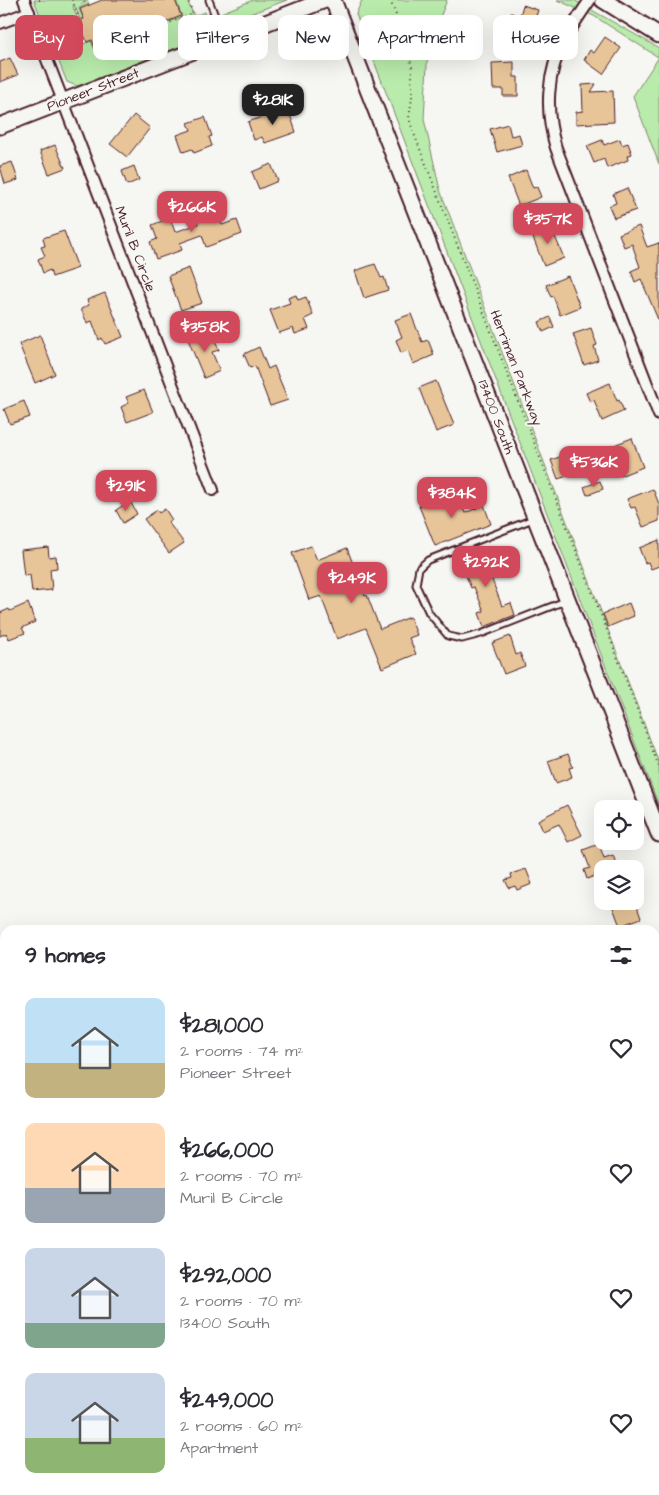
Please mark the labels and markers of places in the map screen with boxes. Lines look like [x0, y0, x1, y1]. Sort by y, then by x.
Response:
pin: $281K [238, 84, 308, 126]
pin: $266K [157, 190, 227, 233]
pin: $357K [513, 202, 583, 245]
pin: $358K [170, 310, 240, 353]
pin: $536K [559, 446, 629, 488]
pin: $291K [91, 470, 161, 512]
pin: $384K [417, 476, 487, 519]
pin: $292K [451, 546, 521, 588]
pin: $249K [317, 562, 387, 604]

